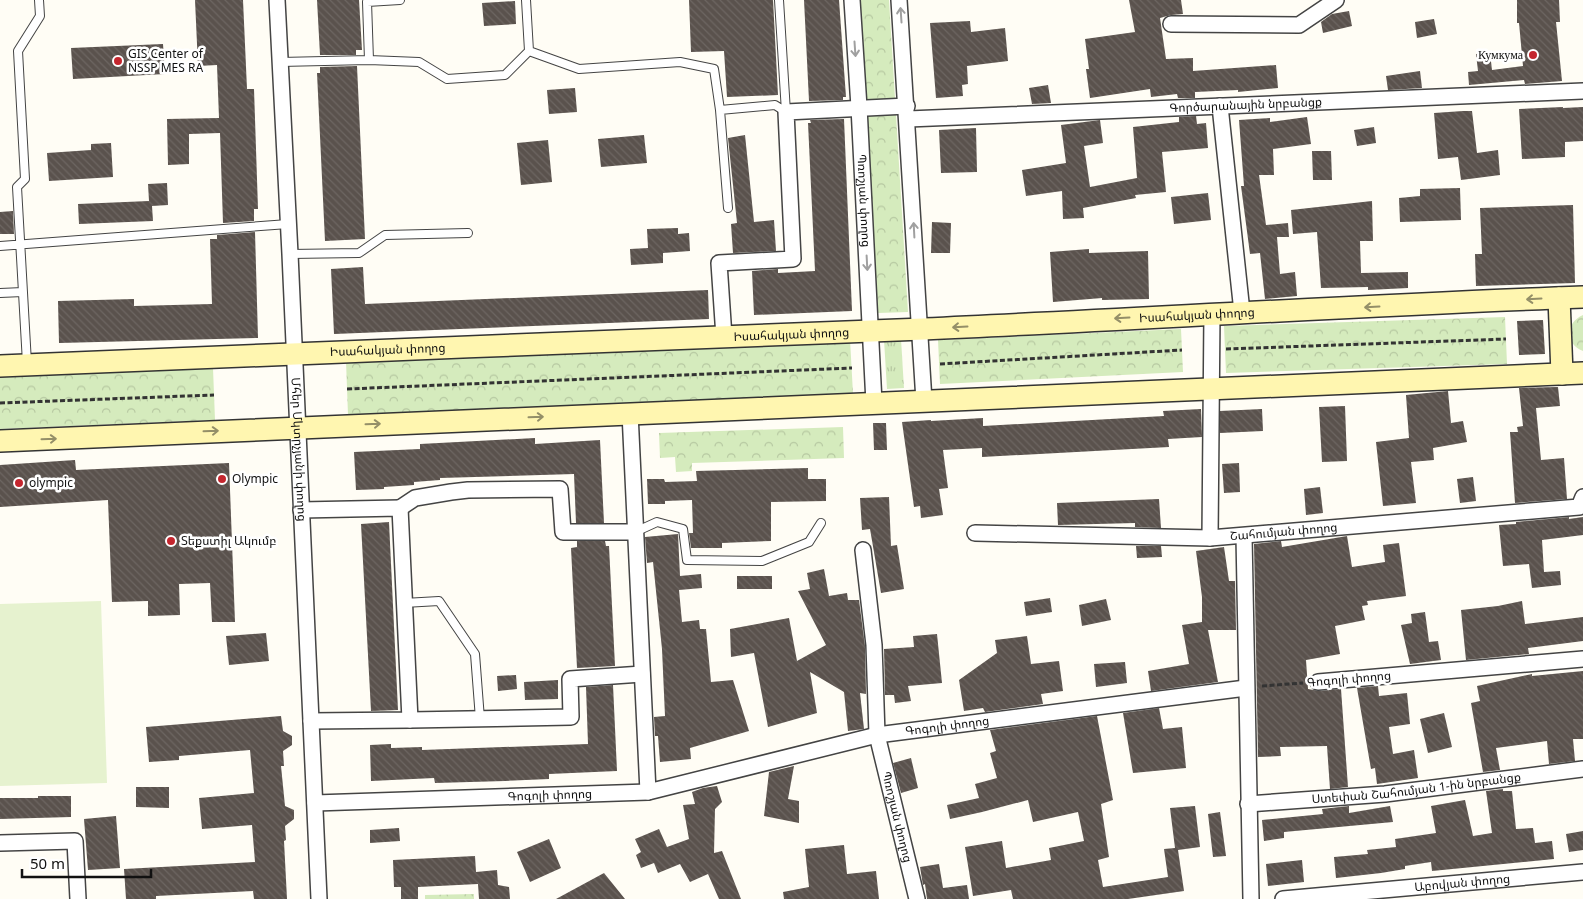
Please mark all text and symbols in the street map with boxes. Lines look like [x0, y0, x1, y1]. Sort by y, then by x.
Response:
one-way arrow [896, 7, 905, 23]
one-way arrow [851, 40, 860, 56]
place label: GIS Center of NSSP MES RA [128, 45, 204, 76]
place label: Кумкума [1478, 46, 1524, 63]
marker: Кумкума [1527, 49, 1539, 61]
marker: GIS Center of NSSP MES RA [112, 55, 124, 67]
street label: Գործարանային նրբանցք [1169, 93, 1322, 116]
street label: Պռոշյան փողոց [853, 154, 875, 248]
one-way arrow [909, 222, 918, 238]
one-way arrow [863, 255, 872, 271]
one-way arrow [1527, 295, 1543, 304]
one-way arrow [1364, 302, 1380, 311]
street label: Իսահակյան փողոց [1139, 303, 1255, 326]
one-way arrow [1114, 314, 1130, 323]
one-way arrow [952, 322, 968, 332]
street label: Իսահակյան փողոց [733, 323, 850, 345]
street label: Իսահակյան փողոց [329, 339, 446, 360]
street label: Մհեր Մկտրչյանի փողոց [288, 377, 311, 522]
one-way arrow [527, 413, 543, 422]
one-way arrow [365, 420, 381, 429]
one-way arrow [203, 427, 219, 436]
one-way arrow [40, 434, 56, 443]
place label: Olympic [232, 470, 278, 487]
marker: Olympic [216, 473, 228, 485]
place label: olympic [29, 474, 73, 491]
marker: olympic [13, 477, 25, 489]
street label: Շահումյան փողոց [1229, 518, 1338, 544]
place label: Տեքստիլ Ակումբ [181, 532, 276, 549]
marker: Տեքստիլ Ակումբ [165, 535, 177, 547]
street label: Գոգոլի փողոց [1306, 666, 1392, 691]
street label: Գոգոլի փողոց [904, 712, 990, 739]
street label: Ստեփան Շահումյան 1-ին նրբանցք [1311, 768, 1522, 807]
street label: Պռոշյան փողոց [878, 769, 917, 864]
street label: Գոգոլի փողոց [507, 785, 592, 805]
scale bar [22, 846, 151, 878]
text: 50 m [30, 853, 65, 873]
street label: Աբովյան փողոց [1414, 870, 1511, 895]

